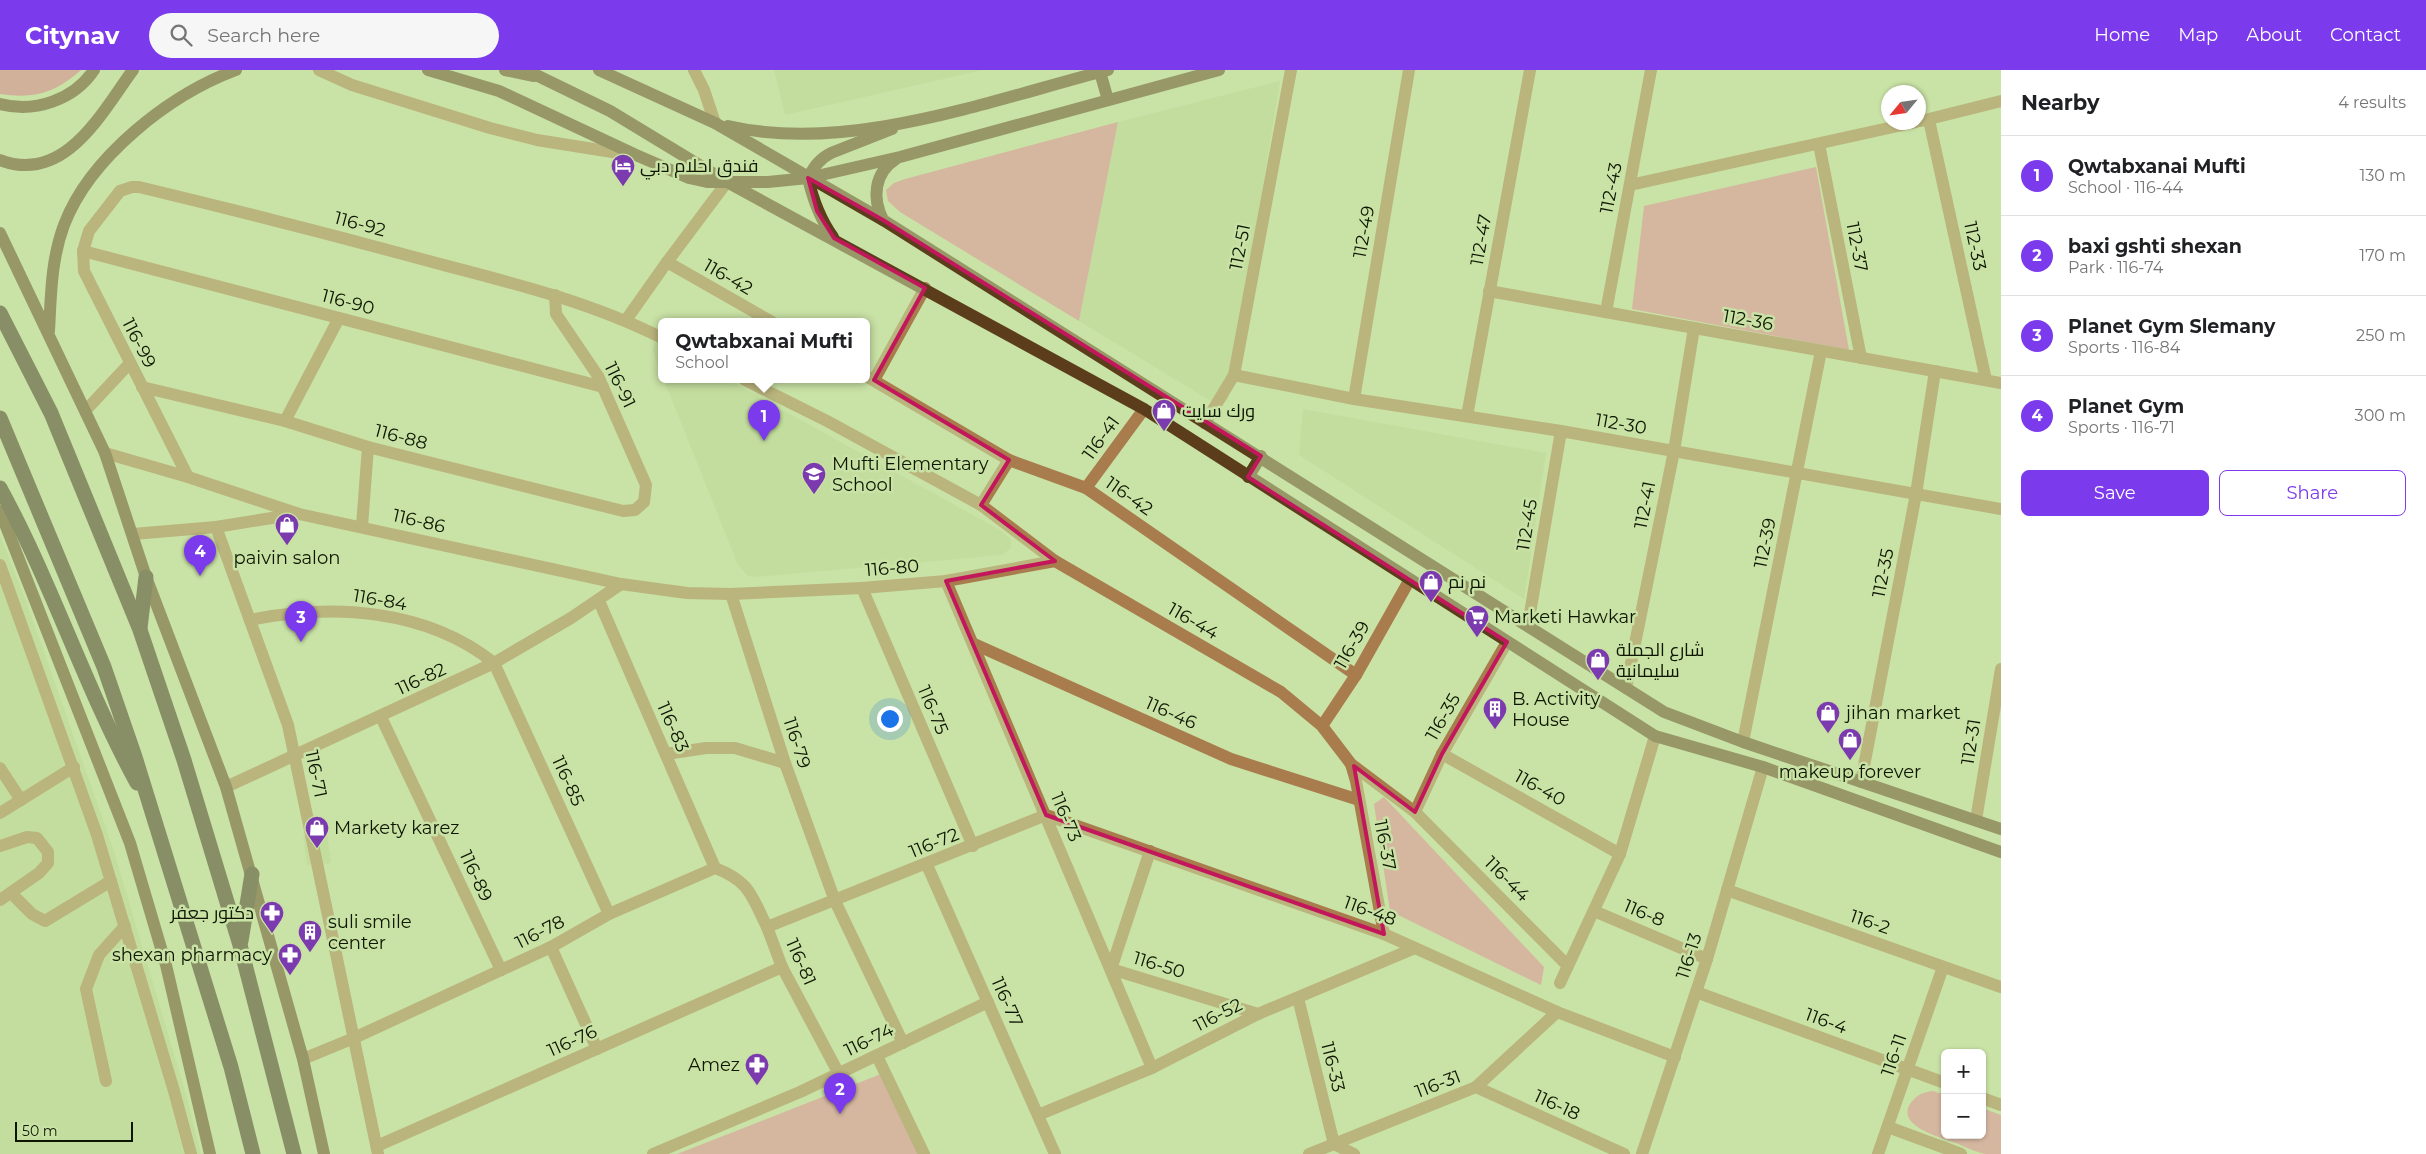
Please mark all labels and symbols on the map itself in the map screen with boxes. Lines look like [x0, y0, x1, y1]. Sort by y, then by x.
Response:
north arrow [1881, 85, 1926, 130]
hotel icon: فندق احلام دبي [610, 153, 636, 187]
place label: فندق احلام دبي [640, 155, 758, 180]
street label: 112-43 [1595, 160, 1627, 216]
street label: 112-49 [1349, 204, 1379, 260]
street label: 116-92 [332, 207, 388, 241]
street label: 112-47 [1466, 213, 1496, 267]
street label: 112-33 [1959, 219, 1991, 273]
street label: 112-37 [1841, 220, 1873, 274]
street label: 112-51 [1225, 222, 1255, 272]
street label: 116-42 [699, 254, 757, 300]
street label: 116-90 [319, 284, 377, 320]
street label: 112-36 [1721, 305, 1775, 335]
street label: 116-99 [117, 314, 161, 372]
street label: 116-91 [600, 358, 640, 412]
shop icon: ورك سايت [1151, 398, 1177, 432]
pin: 1 [748, 400, 780, 441]
place label: ورك سايت [1182, 400, 1255, 422]
street label: 112-30 [1594, 409, 1648, 439]
street label: 116-41 [1078, 412, 1124, 464]
street label: 116-88 [372, 419, 430, 455]
place label: Mufti Elementary School [832, 453, 989, 496]
school or university icon: Mufti Elementary School [801, 461, 827, 495]
street label: 116-42 [1101, 472, 1157, 520]
street label: 112-41 [1630, 479, 1660, 531]
street label: 112-45 [1512, 498, 1542, 552]
street label: 116-86 [391, 504, 448, 538]
shop icon: paivin salon [274, 512, 300, 546]
street label: 112-39 [1749, 516, 1781, 570]
pin: 4 [184, 535, 216, 576]
street label: 112-35 [1867, 546, 1899, 600]
place label: paivin salon [234, 547, 340, 569]
street label: 116-80 [864, 555, 920, 581]
shop icon: نم نم [1418, 569, 1444, 603]
place label: نم نم [1448, 571, 1486, 594]
street label: 116-84 [351, 584, 409, 616]
street label: 116-44 [1164, 598, 1222, 644]
pin: 3 [285, 601, 317, 642]
supermarket icon: Marketi Hawkar [1464, 604, 1490, 638]
place label: Marketi Hawkar [1494, 606, 1636, 628]
street label: 116-39 [1330, 617, 1374, 673]
place label: شارع الجملة سليمانية [1616, 639, 1704, 682]
shop icon: شارع الجملة سليمانية [1585, 647, 1611, 681]
street label: 116-82 [392, 658, 450, 700]
street label: 116-75 [913, 682, 953, 738]
place label: B. Activity House [1512, 688, 1600, 731]
street label: 116-35 [1421, 690, 1465, 744]
street label: 116-46 [1142, 692, 1200, 734]
building icon: B. Activity House [1482, 696, 1508, 730]
street label: 116-83 [652, 699, 694, 755]
shop icon: jihan market [1815, 700, 1841, 734]
place label: jihan market [1844, 702, 1961, 724]
your location [877, 706, 903, 732]
street label: 116-79 [778, 715, 816, 771]
street label: 112-31 [1957, 717, 1985, 767]
shop icon: makeup forever [1837, 727, 1863, 761]
street label: 116-71 [300, 748, 332, 800]
street label: 116-85 [547, 753, 589, 809]
place label: makeup forever [1779, 761, 1921, 783]
street label: 116-40 [1511, 765, 1569, 811]
street label: 116-73 [1046, 789, 1086, 845]
shop icon: Markety karez [304, 815, 330, 849]
place label: Markety karez [334, 817, 459, 839]
street label: 116-37 [1369, 818, 1401, 872]
street label: 116-72 [906, 823, 962, 863]
street label: 116-89 [455, 847, 497, 905]
street label: 116-44 [1480, 852, 1534, 906]
street label: 116-48 [1341, 891, 1399, 931]
street label: 116-8 [1620, 895, 1668, 931]
pharmacy icon: دكتور جعفر [259, 900, 285, 934]
place label: دكتور جعفر [170, 902, 254, 924]
street label: 116-2 [1847, 905, 1893, 939]
street label: 116-78 [512, 910, 568, 954]
place label: suli smile center [328, 911, 412, 954]
building icon: suli smile center [297, 919, 323, 953]
street label: 116-13 [1671, 930, 1707, 982]
street label: 116-81 [781, 935, 821, 989]
pharmacy icon: shexan pharmacy [277, 942, 303, 976]
place label: shexan pharmacy [112, 944, 272, 966]
street label: 116-50 [1130, 947, 1188, 983]
street label: 116-77 [986, 974, 1028, 1030]
street label: 116-52 [1190, 994, 1246, 1036]
street label: 116-4 [1802, 1003, 1850, 1039]
street label: 116-74 [841, 1019, 897, 1061]
street label: 116-76 [544, 1020, 600, 1062]
street label: 116-11 [1877, 1031, 1911, 1079]
street label: 116-33 [1316, 1040, 1350, 1094]
pharmacy icon: Amez [744, 1052, 770, 1086]
place label: Amez [688, 1054, 740, 1076]
street label: 116-31 [1412, 1065, 1464, 1103]
pin: 2 [824, 1073, 856, 1114]
street label: 116-18 [1530, 1085, 1584, 1125]
scale bar [15, 1119, 132, 1142]

